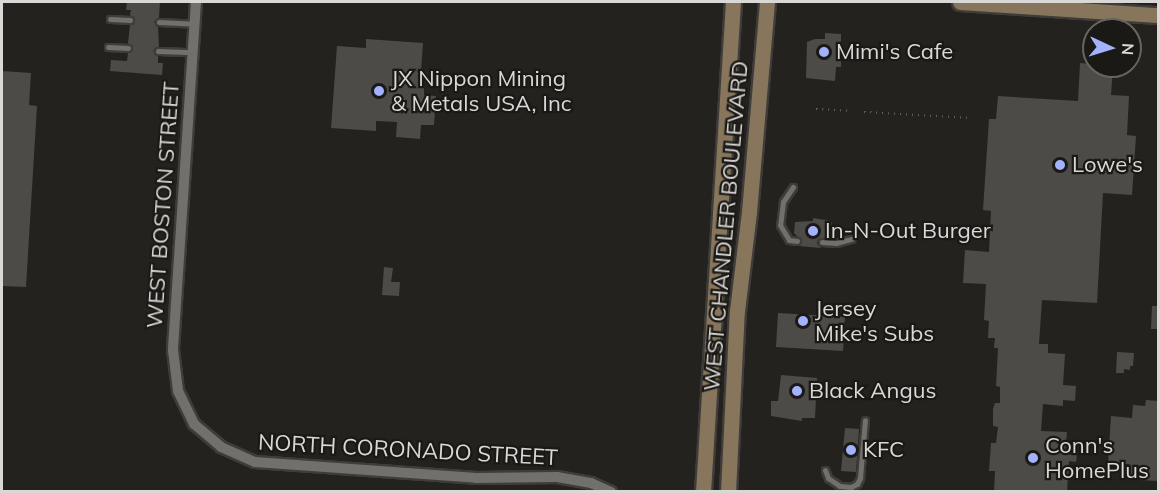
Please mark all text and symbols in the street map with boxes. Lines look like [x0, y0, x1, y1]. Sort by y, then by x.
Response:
north arrow [1082, 18, 1142, 78]
place label: Mimi's Cafe [836, 39, 953, 65]
text: N [1118, 42, 1138, 56]
marker: Mimi's Cafe [817, 45, 831, 59]
street label: WEST CHANDLER BOULEVARD [698, 60, 754, 392]
place label: JX Nippon Mining & Metals USA, Inc [391, 65, 572, 116]
street label: WEST BOSTON STREET [141, 81, 185, 329]
marker: JX Nippon Mining & Metals USA, Inc [372, 84, 386, 98]
place label: Lowe's [1072, 152, 1143, 178]
marker: Lowe's [1053, 158, 1067, 172]
place label: In-N-Out Burger [825, 218, 991, 244]
marker: In-N-Out Burger [806, 224, 820, 238]
place label: Jersey Mike's Subs [815, 295, 934, 346]
marker: Jersey Mike's Subs [796, 314, 810, 328]
place label: Black Angus [809, 378, 936, 404]
marker: Black Angus [790, 384, 804, 398]
street label: NORTH CORONADO STREET [257, 429, 559, 471]
place label: Conn's HomePlus [1045, 432, 1149, 484]
place label: KFC [863, 437, 904, 463]
marker: KFC [844, 443, 858, 457]
marker: Conn's HomePlus [1026, 451, 1040, 465]

